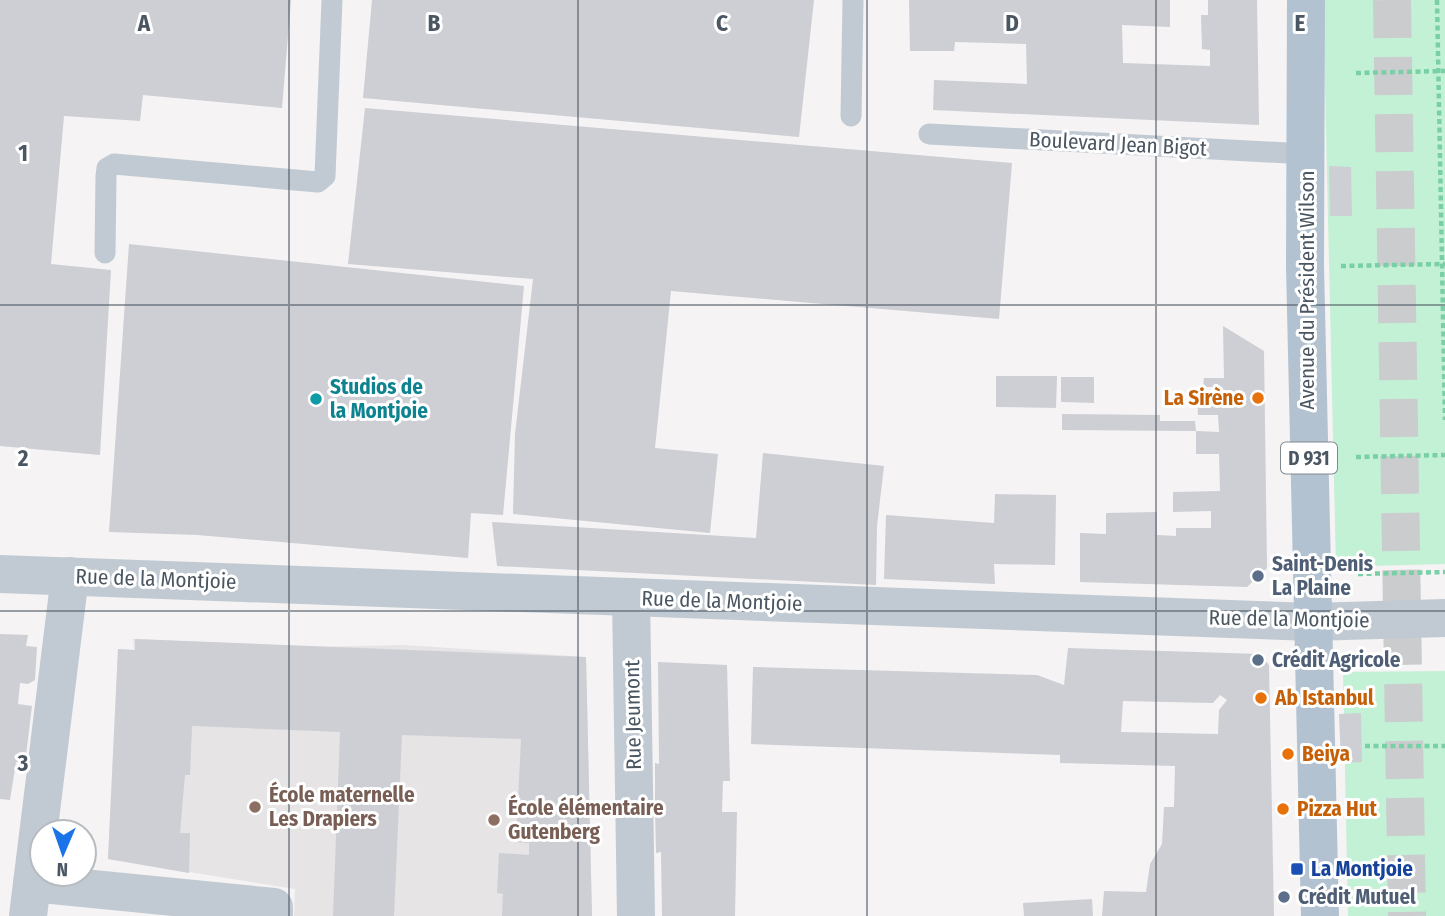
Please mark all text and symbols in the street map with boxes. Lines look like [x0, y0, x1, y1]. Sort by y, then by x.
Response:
text: A [137, 9, 151, 37]
text: B [428, 9, 441, 37]
text: C [716, 9, 728, 37]
text: D [1005, 9, 1019, 37]
text: E [1295, 9, 1306, 37]
street label: Boulevard Jean Bigot [1028, 126, 1208, 162]
text: 1 [18, 139, 28, 167]
street label: Avenue du Président Wilson [1294, 170, 1320, 410]
place label: Studios de la Montjoie [330, 374, 428, 424]
place label: La Sirène [1164, 385, 1244, 411]
marker: La Sirène [1250, 390, 1266, 406]
marker: Studios de la Montjoie [308, 391, 324, 407]
road number: D 931 [1281, 442, 1337, 474]
text: 2 [17, 444, 29, 472]
place label: Saint-Denis La Plaine [1272, 551, 1373, 601]
street label: Rue de la Montjoie [75, 563, 237, 595]
marker: Saint-Denis La Plaine [1250, 568, 1266, 584]
street label: Rue de la Montjoie [641, 585, 803, 617]
street label: Rue de la Montjoie [1208, 605, 1370, 633]
place label: Crédit Agricole [1272, 647, 1401, 673]
marker: Crédit Agricole [1250, 652, 1266, 668]
street label: Rue Jeumont [619, 660, 647, 770]
place label: Ab Istanbul [1274, 685, 1374, 711]
marker: Ab Istanbul [1253, 690, 1269, 706]
place label: Beiya [1302, 741, 1350, 767]
marker: Beiya [1280, 746, 1296, 762]
text: 3 [17, 749, 29, 777]
place label: École maternelle Les Drapiers [269, 781, 415, 832]
place label: École élémentaire Gutenberg [508, 794, 664, 845]
place label: Pizza Hut [1297, 796, 1378, 822]
marker: École maternelle Les Drapiers [247, 799, 263, 815]
marker: Pizza Hut [1275, 801, 1291, 817]
marker: École élémentaire Gutenberg [486, 812, 502, 828]
north arrow [28, 818, 98, 888]
place label: La Montjoie [1311, 856, 1413, 882]
text: N [56, 858, 69, 881]
marker: La Montjoie [1289, 861, 1305, 877]
place label: Crédit Mutuel [1298, 884, 1416, 910]
marker: Crédit Mutuel [1276, 889, 1292, 905]

